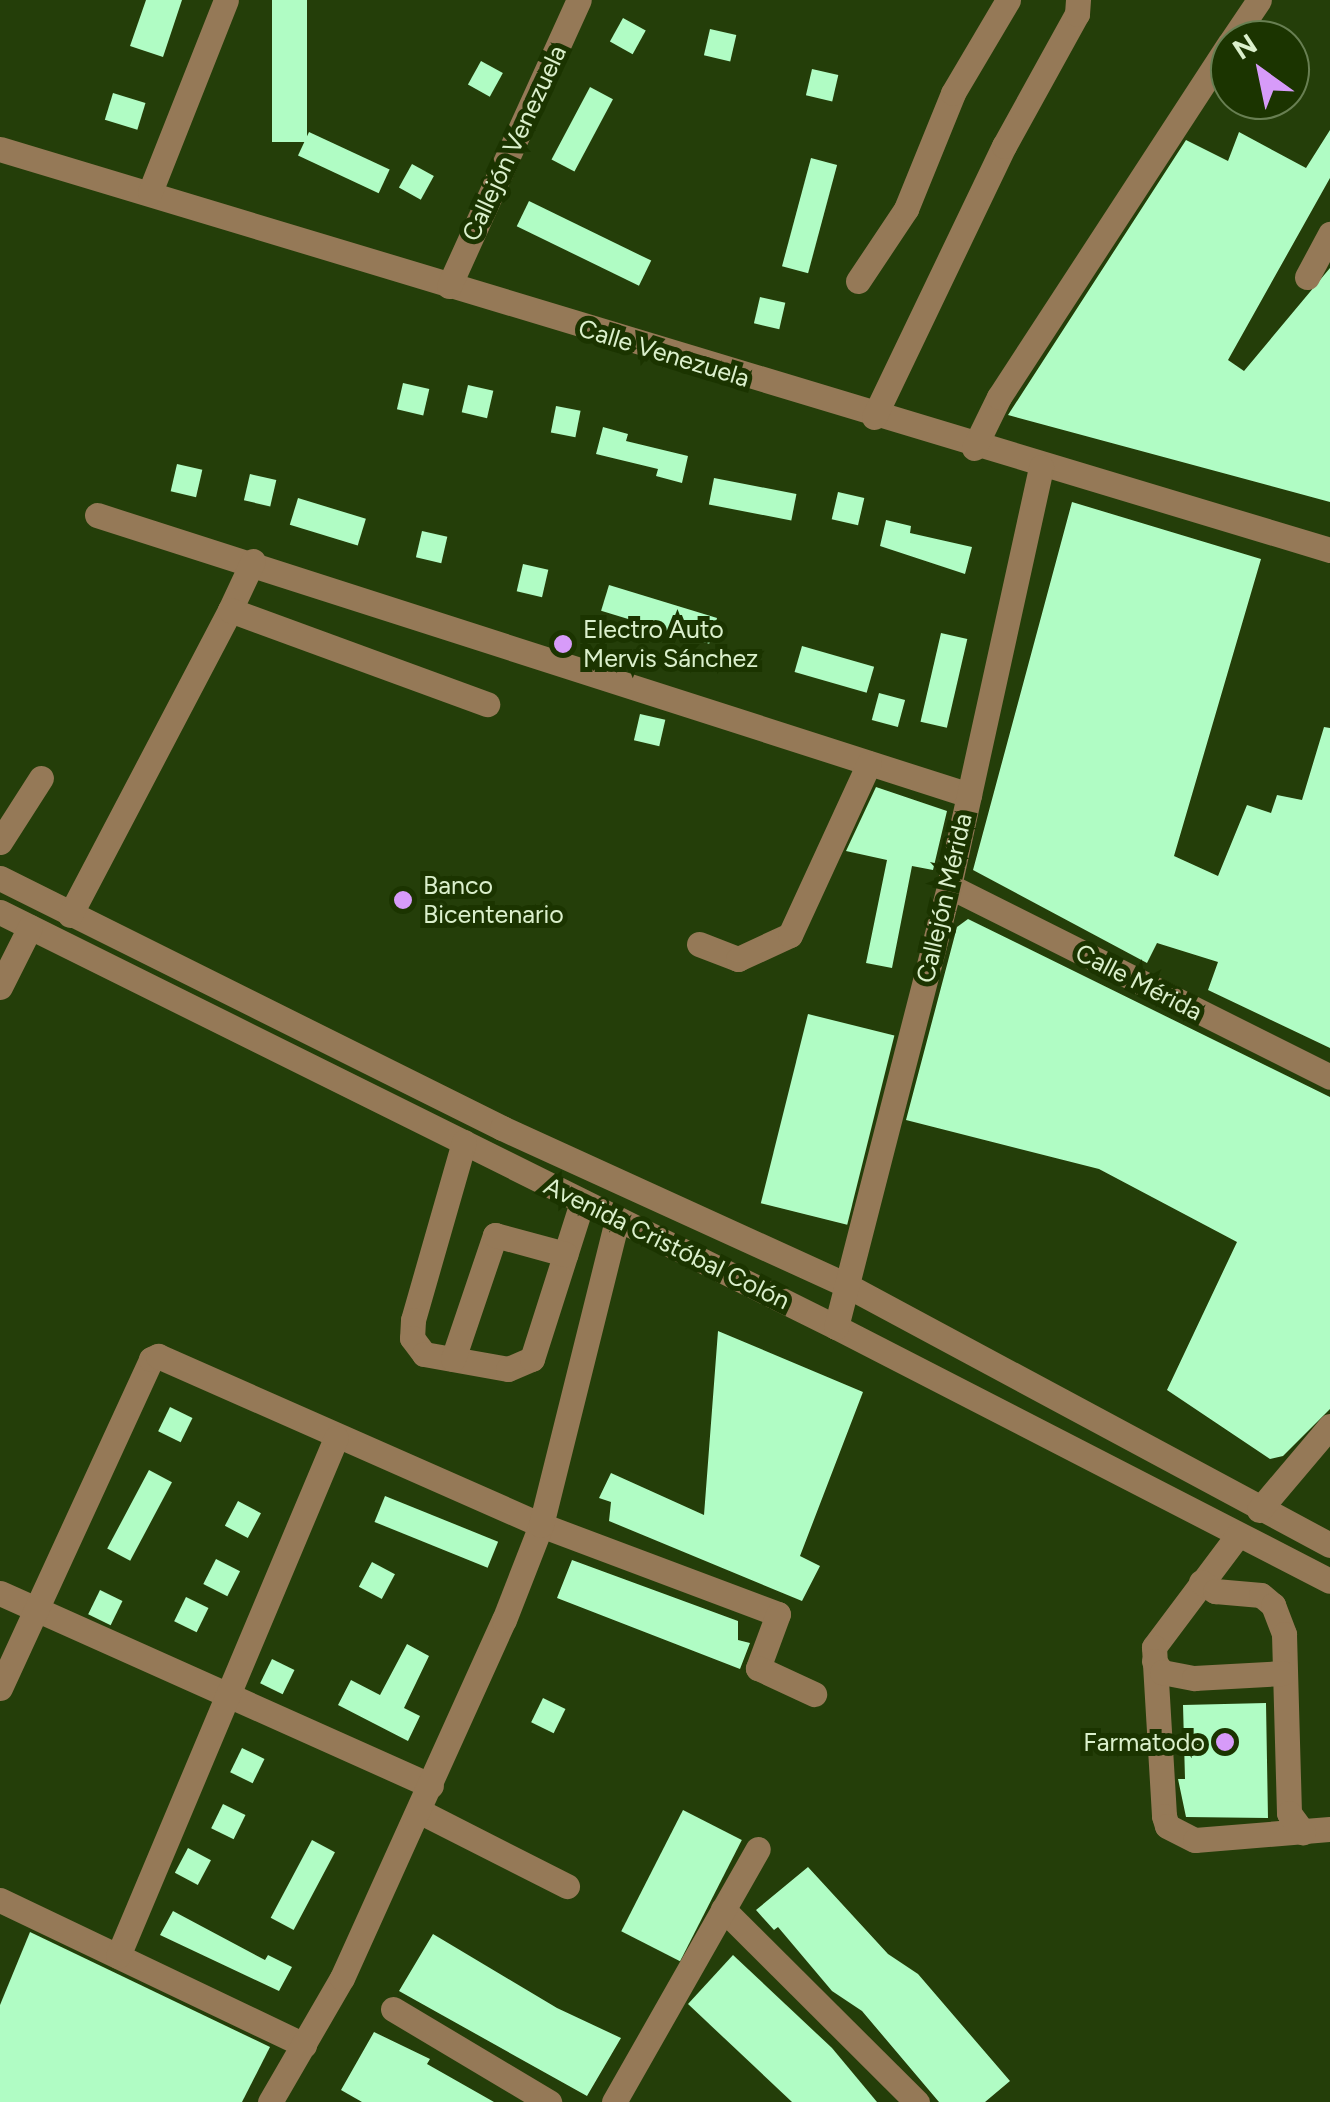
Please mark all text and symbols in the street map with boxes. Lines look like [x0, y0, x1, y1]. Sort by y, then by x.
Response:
north arrow [1210, 20, 1310, 120]
text: N [1226, 26, 1263, 67]
street label: Callejón Venezuela [456, 40, 572, 246]
street label: Calle Venezuela [575, 313, 753, 393]
place label: Electro Auto Mervis Sánchez [583, 615, 758, 674]
marker: Electro Auto Mervis Sánchez [552, 633, 574, 655]
street label: Callejón Mérida [910, 810, 978, 986]
place label: Banco Bicentenario [423, 871, 564, 930]
marker: Banco Bicentenario [392, 889, 414, 911]
street label: Calle Mérida [1071, 937, 1207, 1027]
street label: Avenida Cristóbal Colón [539, 1170, 795, 1316]
place label: Farmatodo [1083, 1727, 1205, 1757]
marker: Farmatodo [1214, 1731, 1236, 1753]

